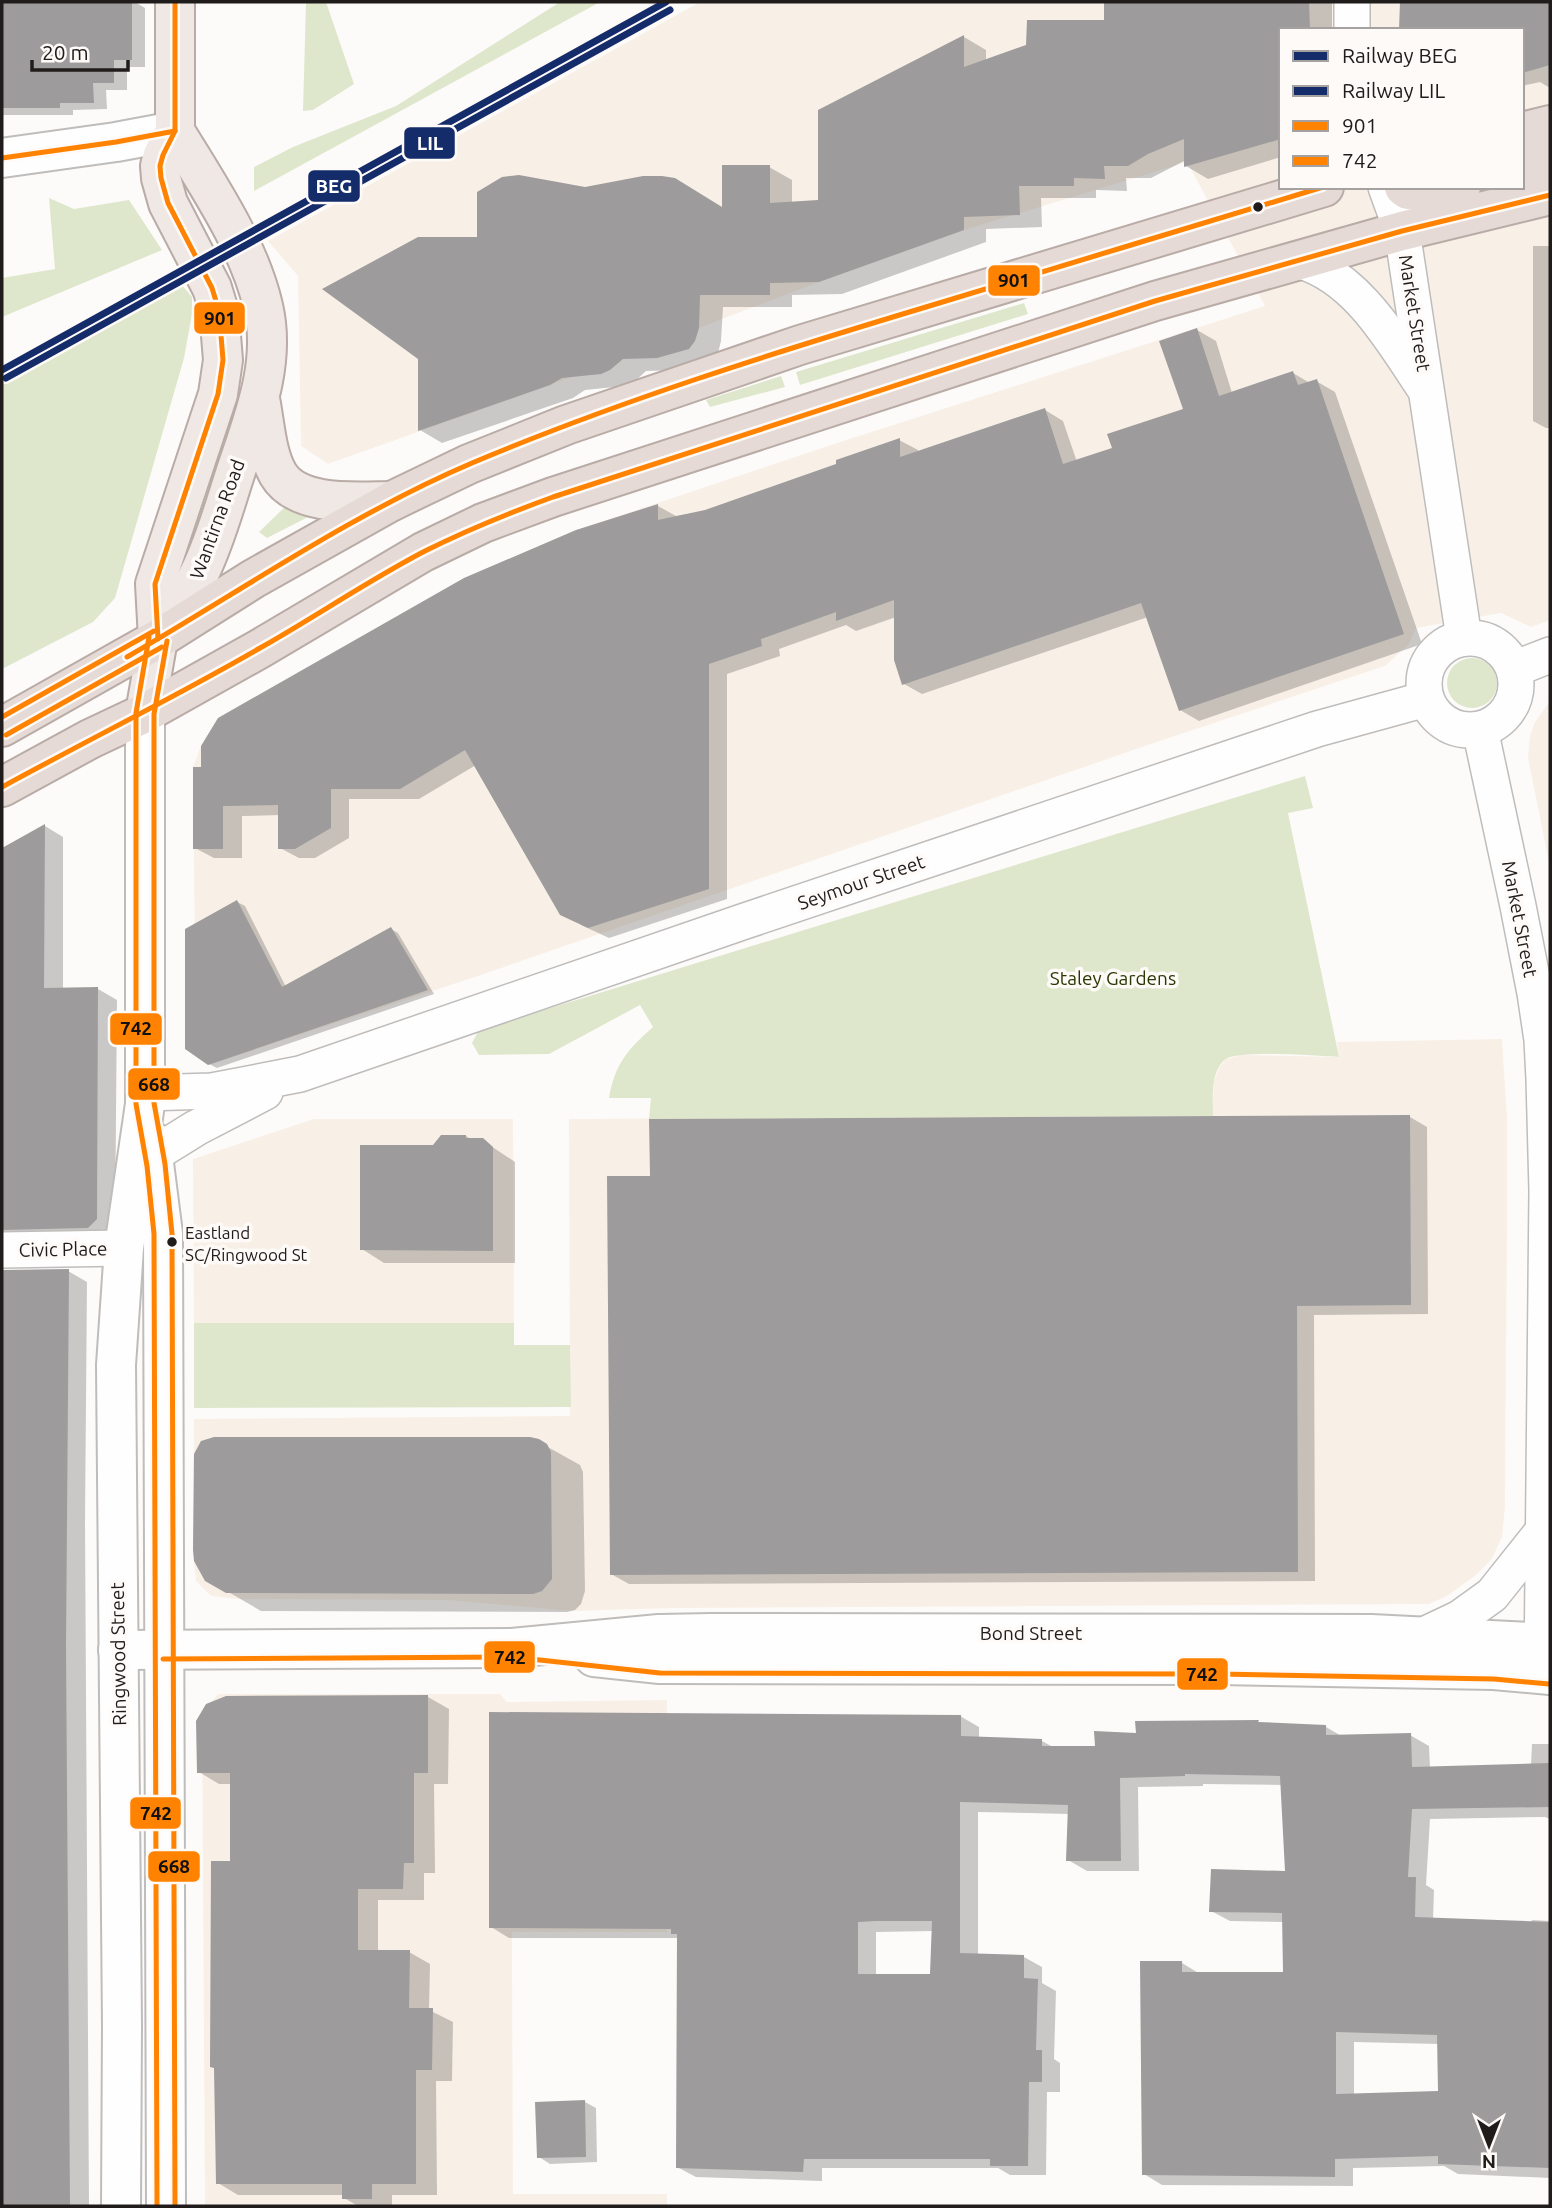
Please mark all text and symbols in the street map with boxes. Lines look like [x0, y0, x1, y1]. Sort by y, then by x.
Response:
scale bar [32, 28, 128, 72]
legend [1279, 28, 1524, 189]
text: 20 m [42, 40, 89, 64]
text: Railway BEG [1342, 43, 1457, 67]
text: Railway LIL [1342, 78, 1445, 102]
text: 901 [1342, 113, 1378, 137]
line badge: LIL [403, 126, 456, 160]
text: LIL [417, 132, 444, 154]
text: 742 [1342, 148, 1378, 172]
line badge: BEG [307, 169, 361, 203]
text: BEG [316, 175, 352, 197]
unlabelled marker [1251, 200, 1265, 214]
street label: Market Street [1395, 253, 1435, 374]
line badge: 901 [987, 264, 1041, 297]
text: 901 [998, 269, 1030, 291]
line badge: 901 [193, 301, 246, 335]
text: 901 [204, 307, 236, 329]
street label: Wantirna Road [185, 456, 249, 582]
street label: Seymour Street [795, 850, 928, 914]
street label: Market Street [1498, 859, 1542, 980]
park label: Staley Gardens [1050, 967, 1176, 989]
line badge: 742 [109, 1012, 163, 1046]
text: 742 [120, 1017, 152, 1039]
line badge: 668 [127, 1067, 181, 1101]
text: 668 [138, 1073, 170, 1095]
place label: Eastland SC/Ringwood St [185, 1223, 308, 1264]
marker: Eastland SC/Ringwood St [165, 1235, 179, 1249]
street label: Civic Place [18, 1237, 108, 1261]
street label: Ringwood Street [106, 1581, 130, 1726]
street label: Bond Street [980, 1622, 1083, 1644]
line badge: 742 [483, 1640, 536, 1674]
text: 742 [494, 1646, 526, 1668]
line badge: 742 [1176, 1657, 1229, 1691]
text: 742 [1186, 1663, 1218, 1685]
line badge: 742 [129, 1796, 182, 1830]
text: 742 [140, 1802, 172, 1824]
line badge: 668 [147, 1850, 201, 1883]
text: 668 [158, 1855, 190, 1877]
north arrow [1454, 2110, 1524, 2180]
text: N [1482, 2151, 1496, 2173]

